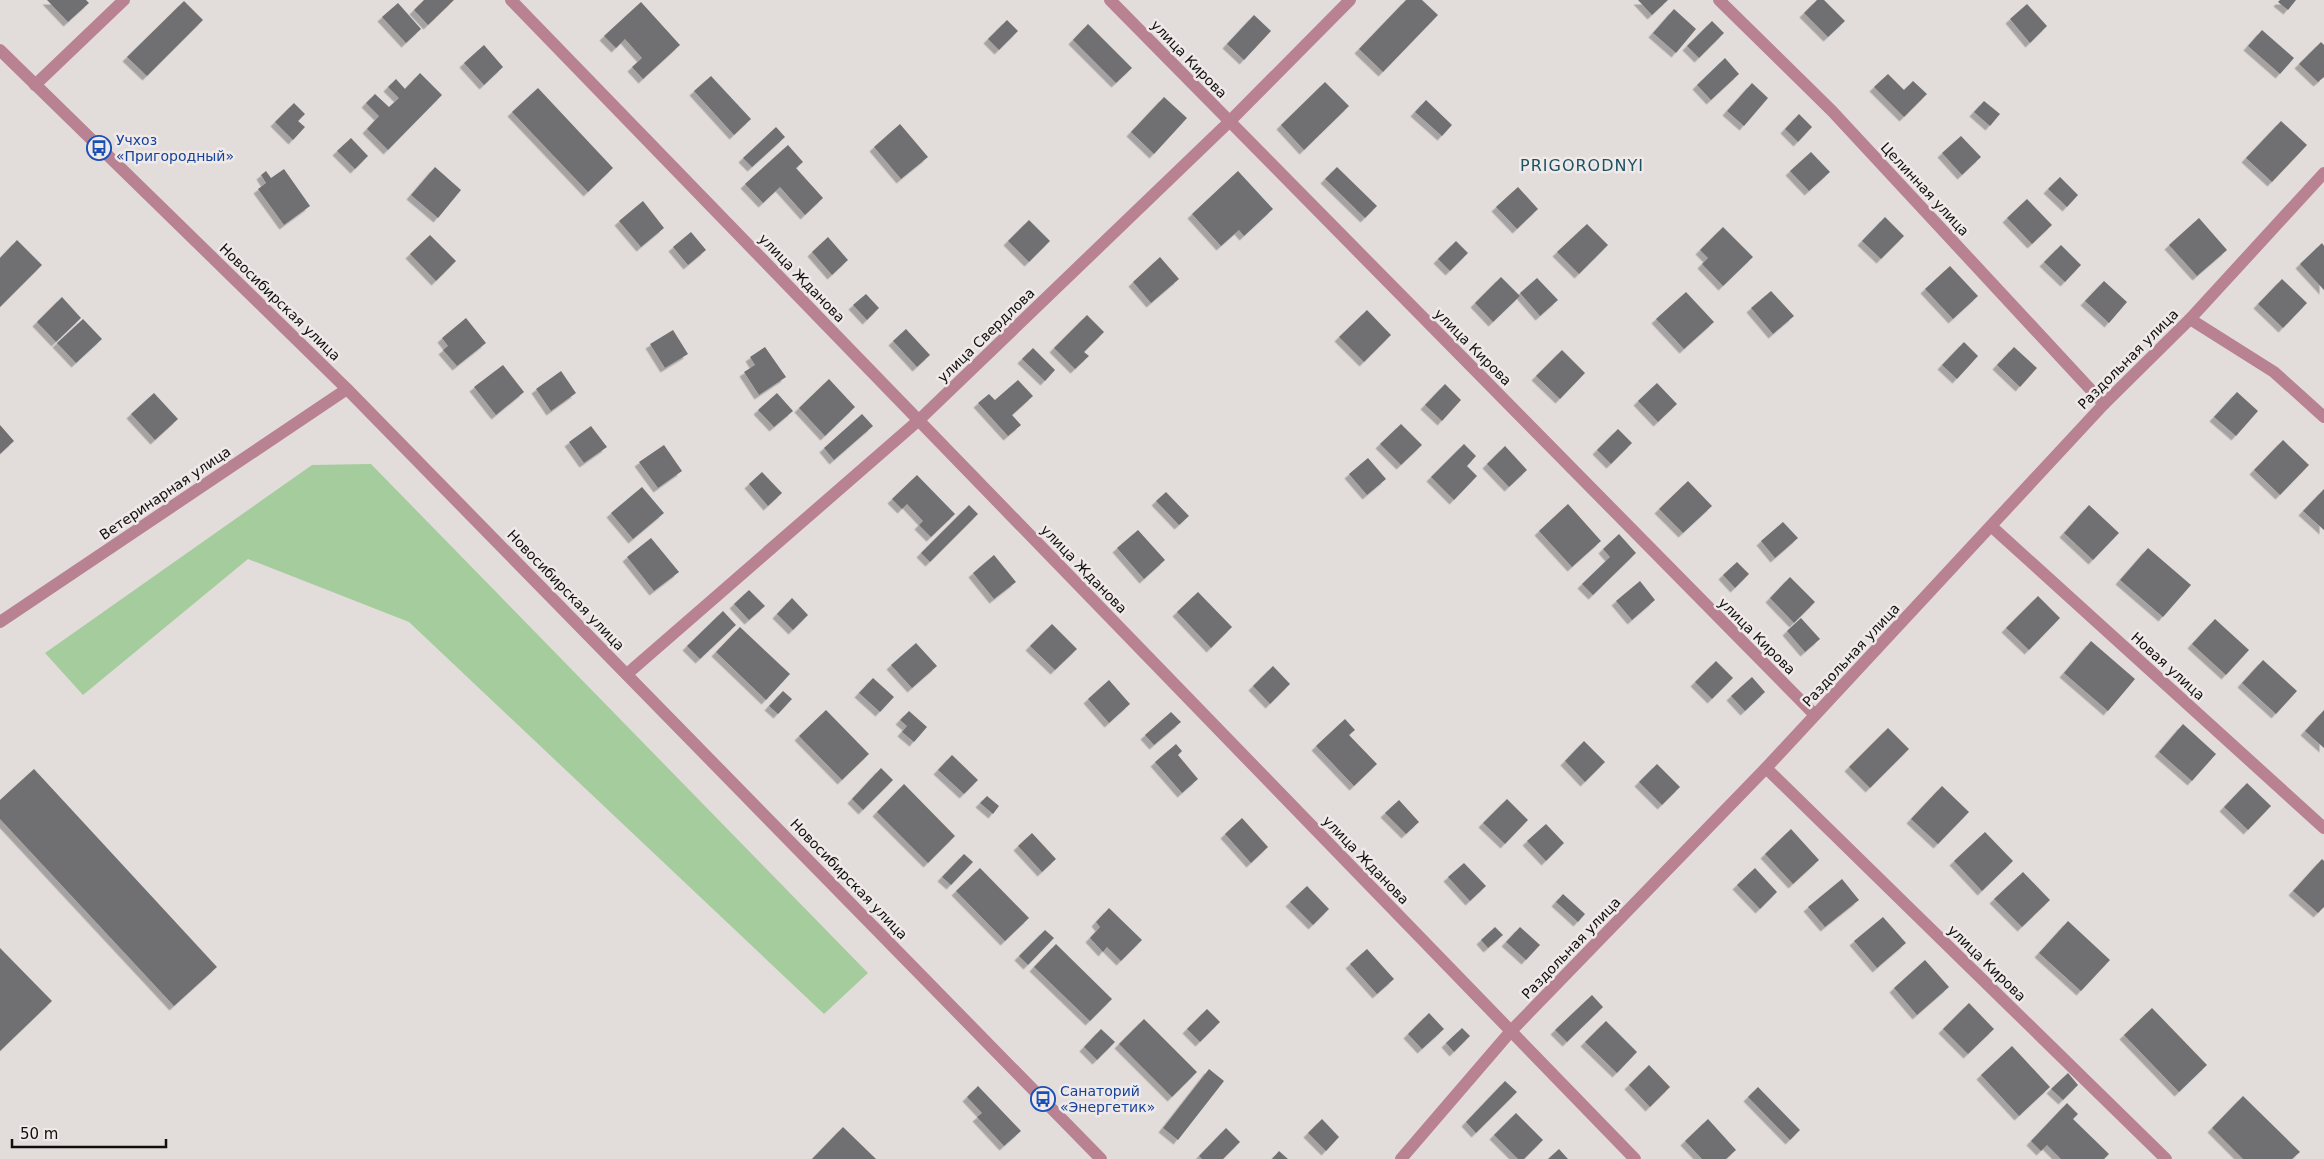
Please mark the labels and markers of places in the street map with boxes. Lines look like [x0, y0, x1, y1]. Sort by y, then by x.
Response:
place label: Учхоз «Пригородный» [116, 132, 234, 164]
bus stop icon: Учхоз «Пригородный» [86, 135, 112, 161]
place label: Санаторий «Энергетик» [1060, 1083, 1155, 1115]
bus stop icon: Санаторий «Энергетик» [1030, 1086, 1056, 1112]

